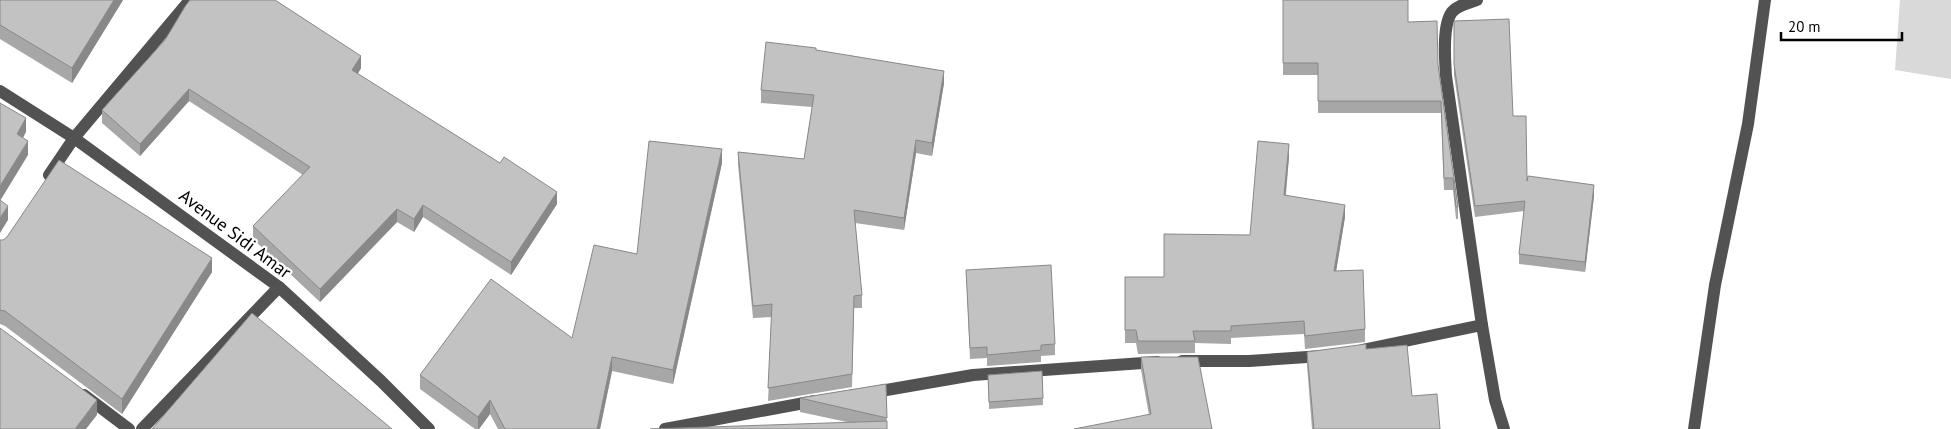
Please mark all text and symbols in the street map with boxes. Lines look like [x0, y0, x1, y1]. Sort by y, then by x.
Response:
scale bar [1781, 10, 1902, 42]
text: 20 m [1788, 17, 1821, 36]
street label: Avenue Sidi Amar [175, 184, 296, 283]

